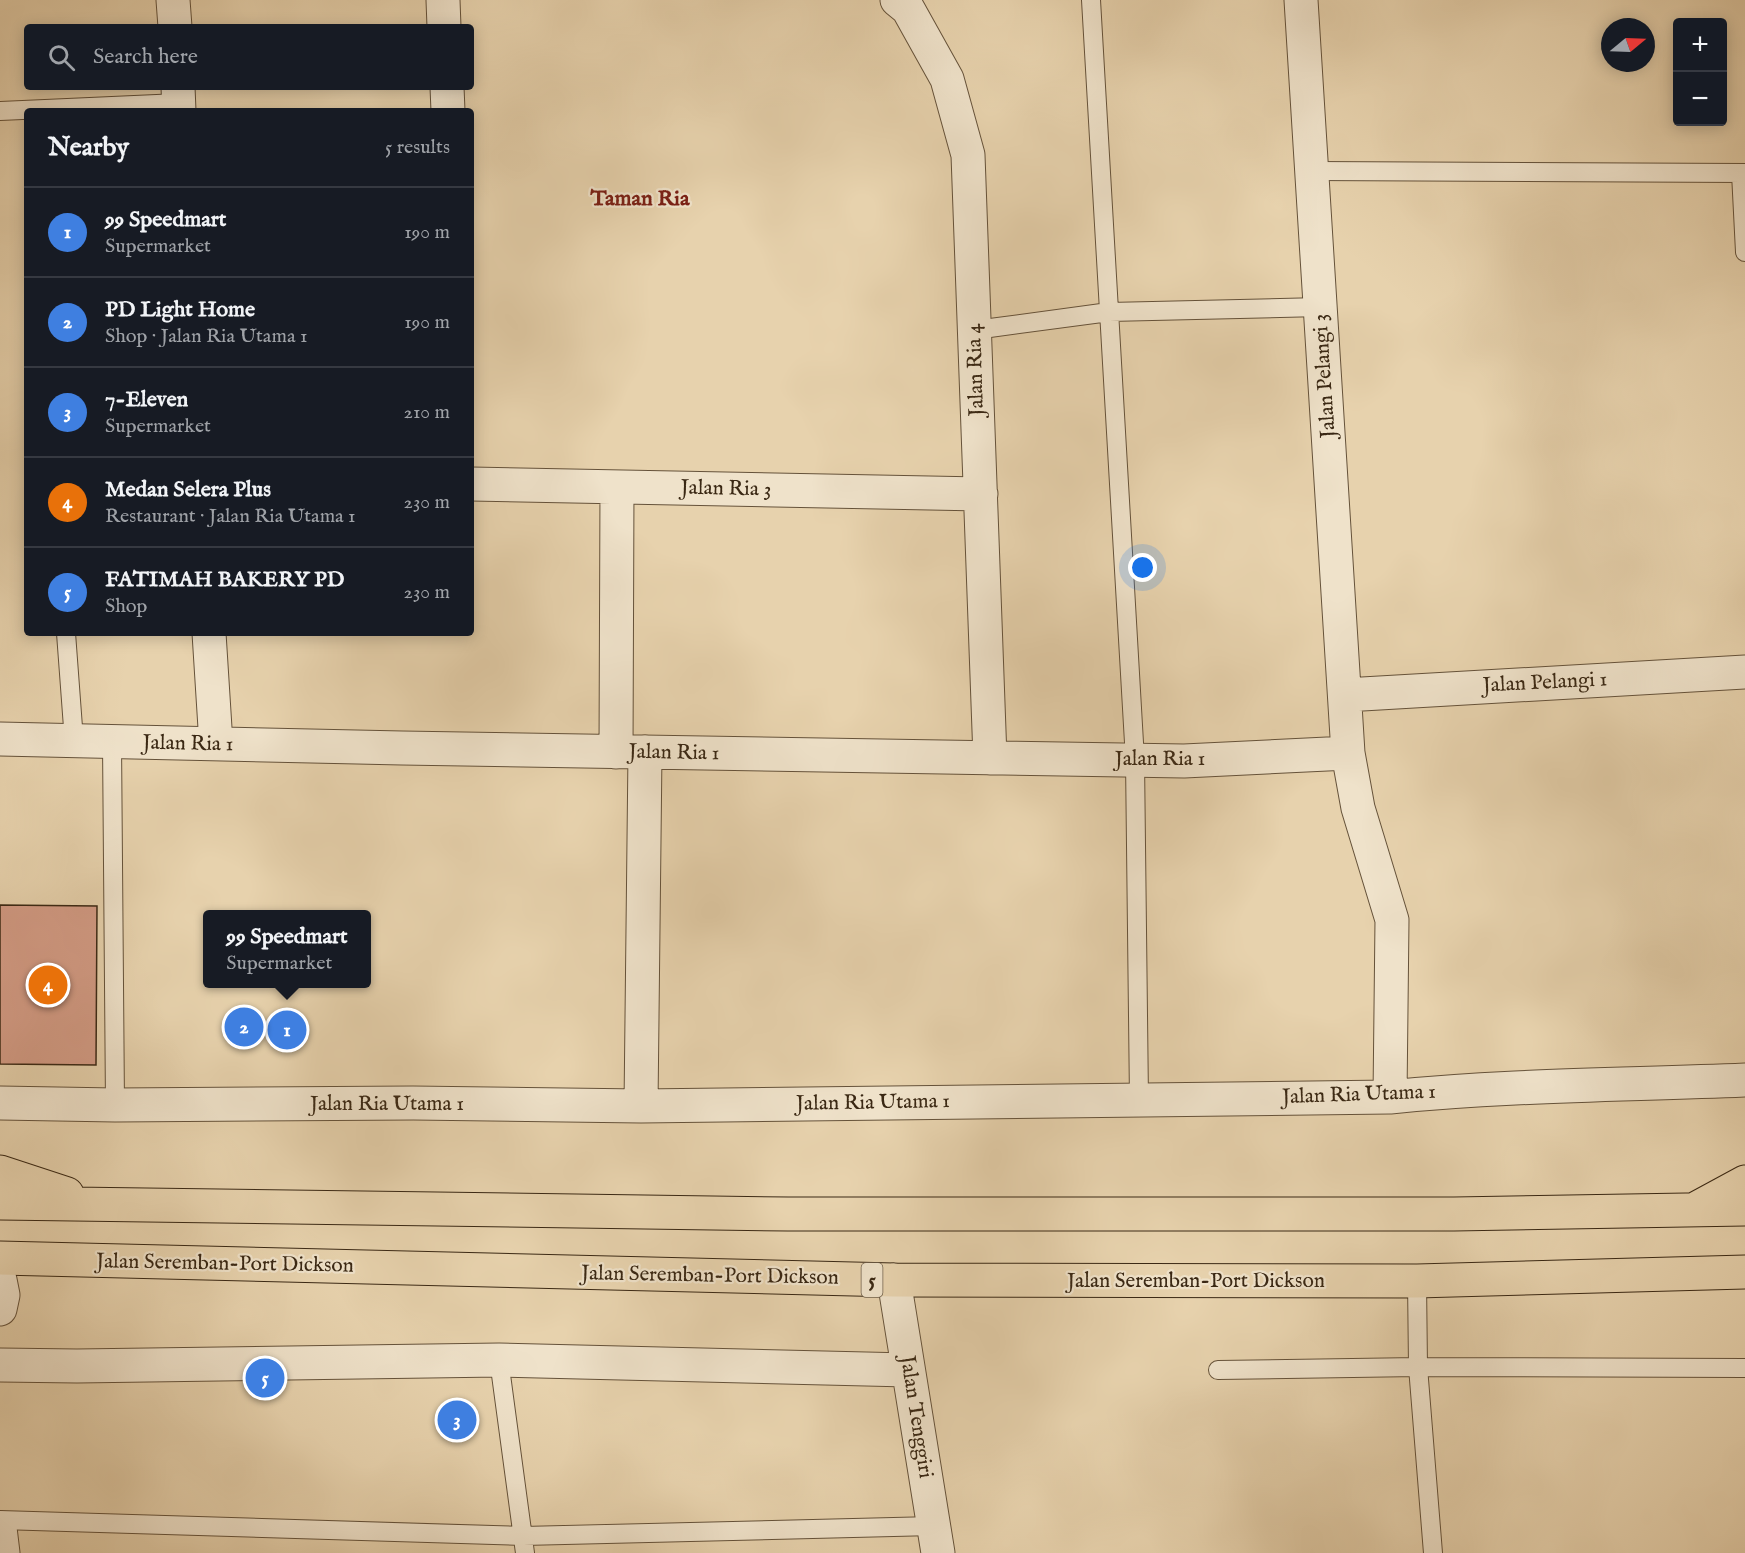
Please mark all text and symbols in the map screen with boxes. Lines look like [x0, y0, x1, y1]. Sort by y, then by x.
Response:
north arrow [1601, 18, 1655, 72]
map controls [1673, 18, 1727, 126]
button: + [1673, 18, 1727, 72]
search box [24, 24, 474, 90]
icon: search [45, 41, 78, 74]
text: Search here [93, 43, 198, 71]
button: − [1673, 72, 1727, 126]
text: Nearby [48, 131, 129, 164]
text: 5 results [385, 135, 450, 160]
district label: Taman Ria [590, 185, 690, 213]
text: 99 Speedmart [105, 206, 226, 234]
text: 1 [64, 220, 71, 245]
text: 190 m [404, 220, 450, 245]
text: Supermarket [105, 234, 211, 259]
text: PD Light Home [105, 296, 255, 324]
text: 2 [63, 310, 72, 335]
text: 190 m [404, 310, 450, 335]
street label: Jalan Pelangi 3 [1307, 313, 1343, 441]
street label: Jalan Ria 4 [961, 322, 991, 419]
text: Shop · Jalan Ria Utama 1 [105, 324, 307, 349]
text: 7-Eleven [105, 386, 188, 414]
text: 3 [64, 400, 71, 425]
text: 210 m [404, 400, 450, 425]
text: Supermarket [105, 414, 211, 439]
street label: Jalan Ria 3 [678, 475, 772, 503]
text: Medan Selera Plus [105, 476, 271, 504]
text: 4 [63, 490, 72, 515]
text: 230 m [404, 490, 450, 515]
text: Restaurant · Jalan Ria Utama 1 [105, 504, 356, 529]
your location [1128, 553, 1157, 582]
text: FATIMAH BAKERY PD [105, 566, 345, 594]
text: 5 [64, 580, 71, 605]
text: 230 m [404, 580, 450, 605]
text: Shop [105, 594, 147, 619]
street label: Jalan Pelangi 1 [1480, 666, 1608, 700]
street label: Jalan Ria 1 [140, 730, 234, 758]
street label: Jalan Ria 1 [626, 739, 720, 767]
street label: Jalan Ria 1 [1113, 746, 1205, 773]
popup [203, 910, 371, 988]
text: 99 Speedmart [226, 923, 348, 951]
text: Supermarket [226, 951, 332, 976]
pin: 4 [28, 962, 68, 1008]
pin: 2 [224, 1004, 264, 1050]
pin: 1 [268, 1008, 306, 1052]
street label: Jalan Ria Utama 1 [1280, 1079, 1436, 1111]
street label: Jalan Ria Utama 1 [794, 1088, 950, 1118]
street label: Jalan Ria Utama 1 [308, 1091, 464, 1118]
street label: Jalan Seremban-Port Dickson [94, 1248, 354, 1280]
street label: Jalan Seremban-Port Dickson [579, 1260, 839, 1292]
road number: 5 [862, 1263, 882, 1297]
street label: Jalan Seremban-Port Dickson [1065, 1268, 1325, 1295]
street label: Jalan Tenggiri [893, 1352, 939, 1480]
pin: 5 [246, 1356, 284, 1400]
pin: 3 [438, 1398, 476, 1442]

